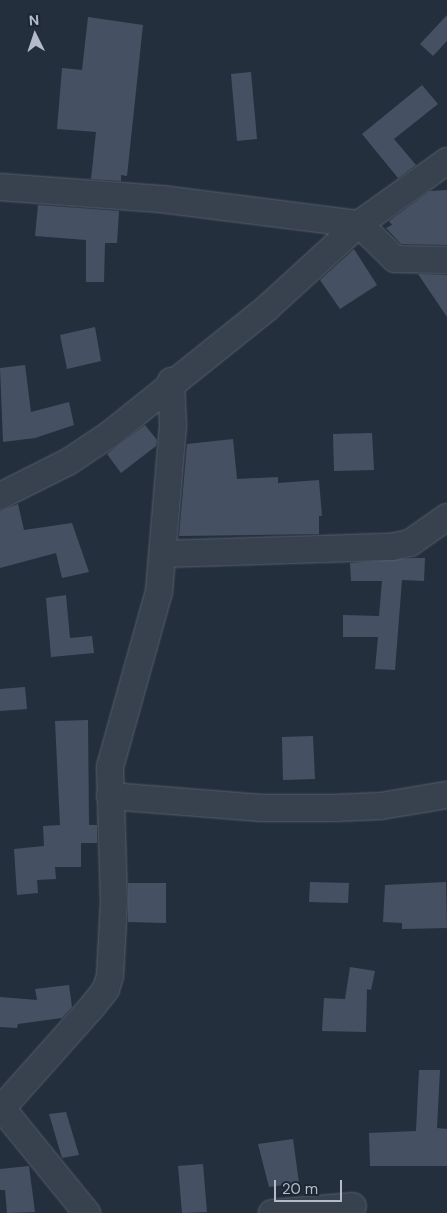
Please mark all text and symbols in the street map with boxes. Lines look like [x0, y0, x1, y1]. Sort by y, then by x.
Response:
north arrow [10, 10, 60, 60]
text: N [28, 11, 40, 29]
scale bar [277, 1170, 344, 1202]
text: 20 m [282, 1179, 318, 1199]

